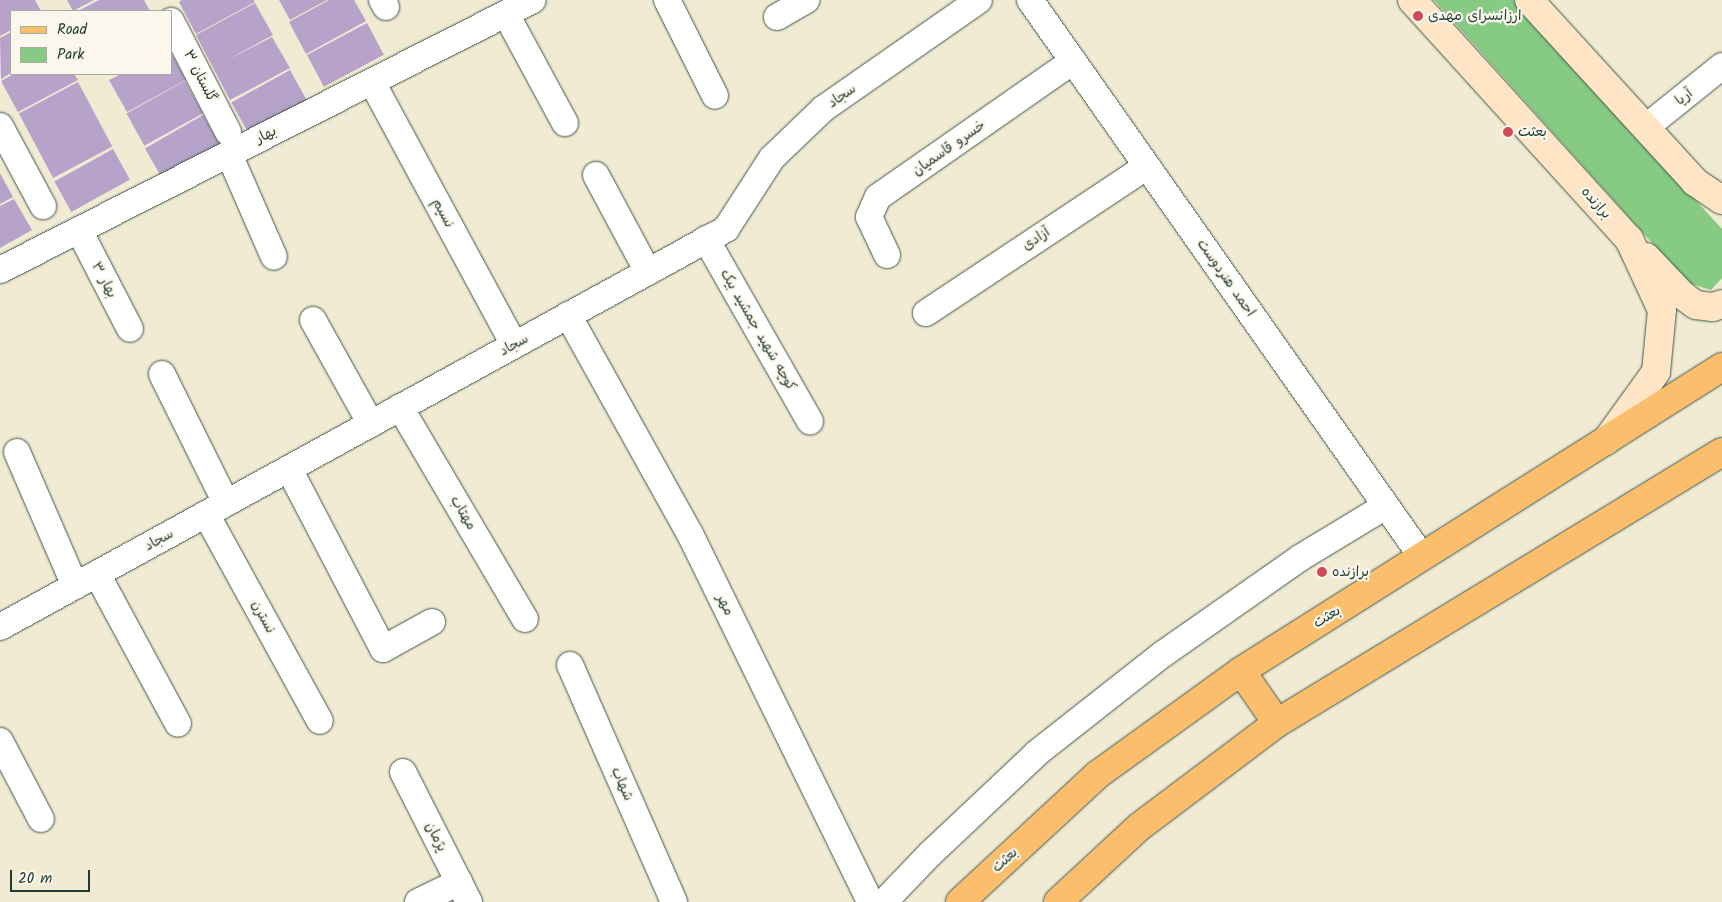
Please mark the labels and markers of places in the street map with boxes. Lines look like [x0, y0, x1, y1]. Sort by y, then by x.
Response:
place label: ارزانسرای مهدی [1428, 8, 1521, 24]
marker: ارزانسرای مهدی [1412, 10, 1424, 22]
place label: بعثت [1518, 124, 1547, 140]
marker: بعثت [1502, 126, 1514, 138]
place label: برازنده [1332, 564, 1369, 580]
marker: برازنده [1316, 566, 1328, 578]

